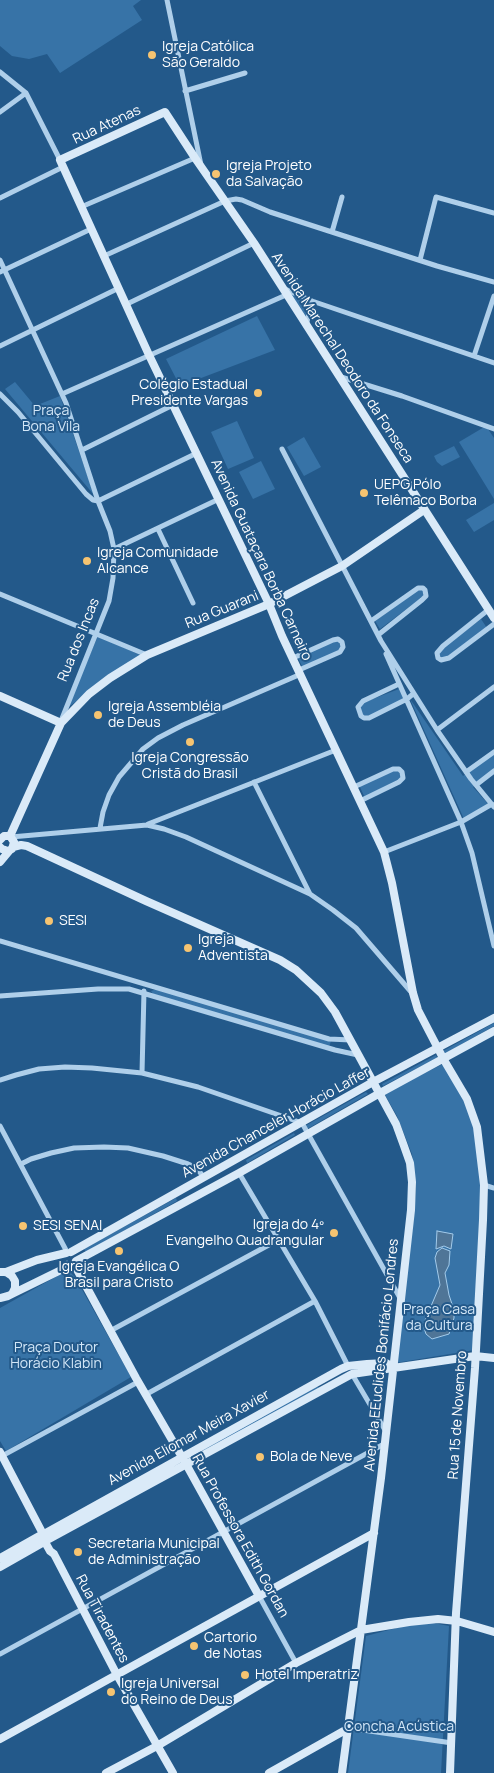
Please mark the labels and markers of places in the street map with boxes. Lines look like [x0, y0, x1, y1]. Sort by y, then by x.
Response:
place label: Igreja Católica São Geraldo [162, 39, 254, 72]
marker: Igreja Católica São Geraldo [146, 49, 158, 61]
place label: Igreja Projeto da Salvação [226, 158, 312, 190]
marker: Igreja Projeto da Salvação [210, 168, 222, 180]
place label: Colégio Estadual Presidente Vargas [131, 377, 248, 410]
marker: Colégio Estadual Presidente Vargas [252, 387, 264, 399]
place label: UEPG Pólo Telêmaco Borba [374, 477, 477, 510]
marker: UEPG Pólo Telêmaco Borba [358, 487, 370, 499]
place label: Igreja Comunidade Alcance [97, 545, 218, 578]
marker: Igreja Comunidade Alcance [81, 555, 93, 567]
place label: Igreja Assembléia de Deus [108, 699, 221, 732]
marker: Igreja Assembléia de Deus [92, 709, 104, 721]
marker: Igreja Congressão Cristã do Brasil [184, 736, 196, 748]
place label: Igreja Congressão Cristã do Brasil [131, 750, 249, 782]
place label: SESI [59, 913, 87, 929]
marker: SESI [43, 915, 55, 927]
place label: Igreja Adventista [198, 932, 268, 964]
marker: Igreja Adventista [182, 942, 194, 954]
place label: Igreja do 4º Evangelho Quadrangular [166, 1217, 324, 1250]
place label: SESI SENAI [33, 1218, 102, 1234]
marker: SESI SENAI [17, 1220, 29, 1232]
marker: Igreja do 4º Evangelho Quadrangular [328, 1227, 340, 1239]
marker: Igreja Evangélica O Brasil para Cristo [113, 1245, 125, 1257]
place label: Igreja Evangélica O Brasil para Cristo [59, 1259, 179, 1292]
place label: Bola de Neve [270, 1449, 352, 1465]
marker: Bola de Neve [254, 1451, 266, 1463]
place label: Secretaria Municipal de Administração [88, 1536, 220, 1568]
marker: Secretaria Municipal de Administração [72, 1546, 84, 1558]
place label: Cartorio de Notas [204, 1630, 262, 1662]
marker: Cartorio de Notas [188, 1640, 200, 1652]
place label: Hotel Imperatriz [255, 1667, 358, 1683]
marker: Hotel Imperatriz [239, 1669, 251, 1681]
place label: Igreja Universal do Reino de Deus [121, 1676, 233, 1708]
marker: Igreja Universal do Reino de Deus [105, 1686, 117, 1698]

